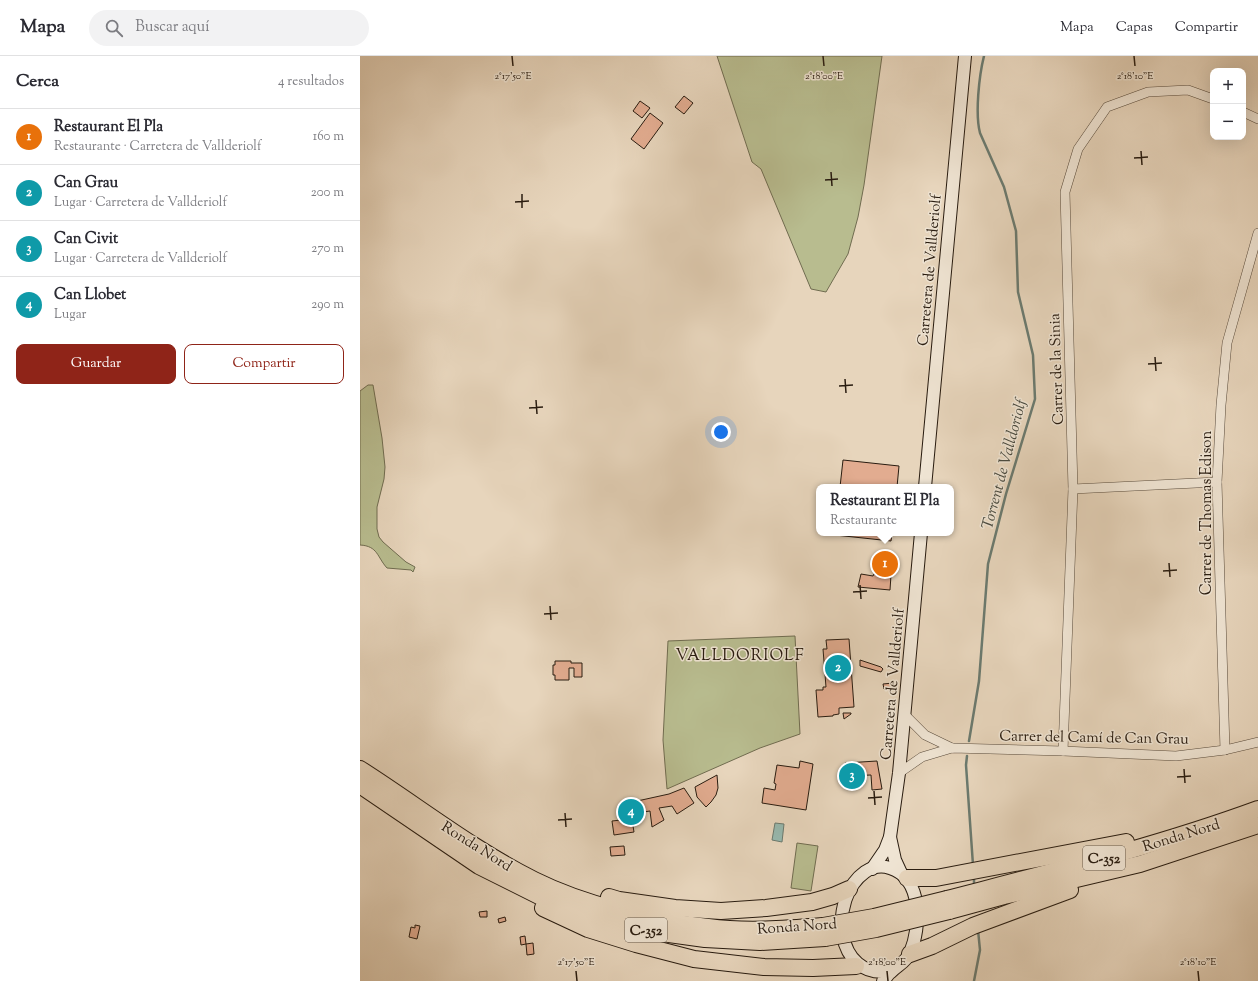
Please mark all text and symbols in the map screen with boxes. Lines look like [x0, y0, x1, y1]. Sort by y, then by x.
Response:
search box [89, 10, 369, 46]
text: Mapa [20, 14, 65, 41]
icon: search [103, 17, 125, 39]
text: Buscar aquí [135, 17, 209, 38]
text: Mapa [1060, 18, 1094, 38]
text: Capas [1116, 18, 1153, 38]
text: Compartir [1175, 18, 1238, 38]
map controls [1210, 68, 1246, 140]
button: + [1210, 68, 1246, 104]
text: 2°17'50"E [495, 69, 531, 84]
text: 2°18'00"E [805, 69, 843, 84]
text: 2°18'10"E [1117, 69, 1153, 84]
text: Cerca [16, 70, 59, 94]
text: 4 resultados [278, 73, 344, 91]
button: − [1210, 104, 1246, 140]
text: Restaurant El Pla [54, 117, 163, 138]
text: 1 [27, 128, 31, 146]
text: 160 m [313, 128, 344, 146]
text: Restaurante · Carretera de Vallderiolf [54, 138, 261, 156]
text: Can Grau [54, 173, 118, 194]
text: 2 [26, 184, 32, 202]
text: 200 m [311, 184, 344, 202]
street label: Carretera de Vallderiolf [913, 193, 948, 347]
text: Lugar · Carretera de Vallderiolf [54, 194, 227, 212]
text: Can Civit [54, 229, 118, 250]
text: 3 [26, 240, 32, 258]
text: 270 m [311, 240, 344, 258]
text: Lugar · Carretera de Vallderiolf [54, 250, 227, 268]
text: Can Llobet [54, 285, 126, 306]
text: 4 [26, 296, 32, 314]
text: 290 m [311, 296, 344, 314]
text: Lugar [54, 306, 86, 324]
street label: Carrer de la Sinia [1045, 313, 1070, 425]
button: Guardar [16, 344, 176, 384]
button: Compartir [184, 344, 344, 384]
water label: Torrent de Valldoriolf [977, 395, 1034, 532]
your location [711, 422, 731, 442]
street label: Carrer de Thomas Edison [1197, 431, 1218, 595]
popup [816, 484, 954, 536]
text: Restaurant El Pla [830, 491, 940, 512]
text: Restaurante [830, 512, 897, 530]
pin: 1 [872, 549, 898, 579]
street label: Carretera de Vallderiolf [876, 607, 911, 761]
district label: VALLDORIOLF [675, 645, 805, 668]
pin: 2 [825, 653, 851, 683]
street label: Carrer del Camí de Can Grau [999, 726, 1189, 751]
pin: 3 [839, 761, 865, 791]
pin: 4 [618, 797, 644, 827]
street label: Ronda Nord [1140, 815, 1223, 858]
street label: Ronda Nord [437, 817, 516, 878]
road number: C-352 [1083, 846, 1125, 870]
street label: Ronda Nord [757, 914, 838, 941]
road number: C-352 [625, 918, 667, 942]
text: 2°17'50"E [558, 955, 594, 970]
text: 2°18'00"E [868, 955, 906, 970]
text: 2°18'10"E [1180, 955, 1216, 970]

